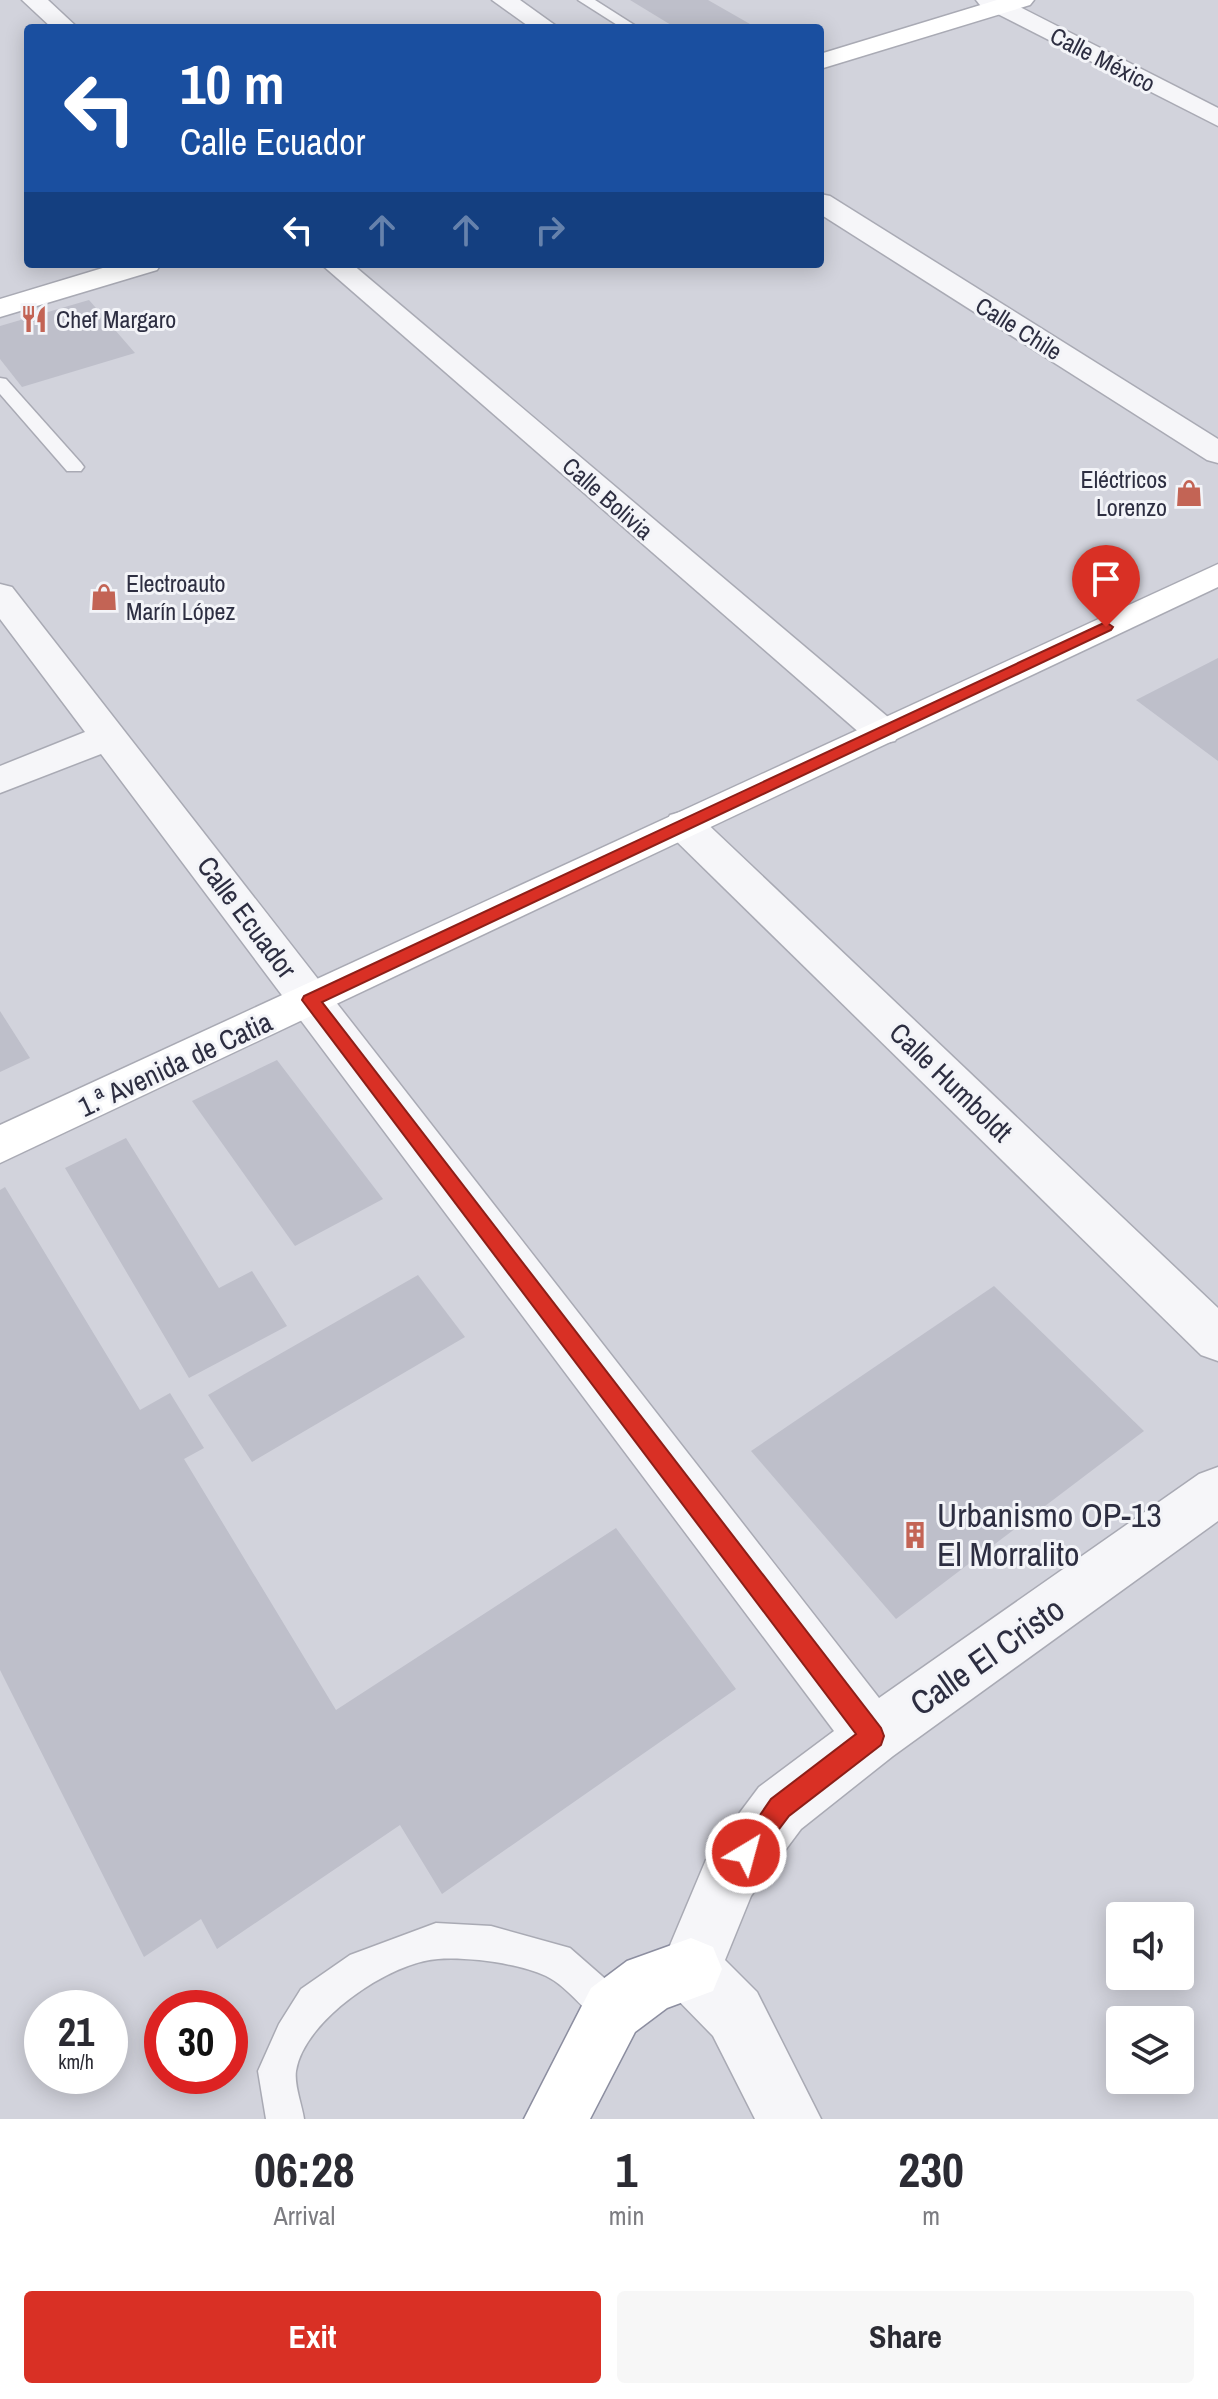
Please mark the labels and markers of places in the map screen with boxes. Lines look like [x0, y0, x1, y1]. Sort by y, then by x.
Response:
place label: Chef Margaro [56, 303, 176, 335]
restaurant icon: Chef Margaro [19, 304, 49, 334]
place label: Eléctricos Lorenzo [1081, 463, 1167, 523]
shop icon: Eléctricos Lorenzo [1174, 478, 1204, 508]
pin [1072, 545, 1140, 627]
place label: Electroauto Marín López [126, 567, 236, 627]
shop icon: Electroauto Marín López [89, 582, 119, 612]
place label: Urbanismo OP-13 El Morralito [937, 1492, 1162, 1577]
building icon: Urbanismo OP-13 El Morralito [900, 1520, 930, 1550]

